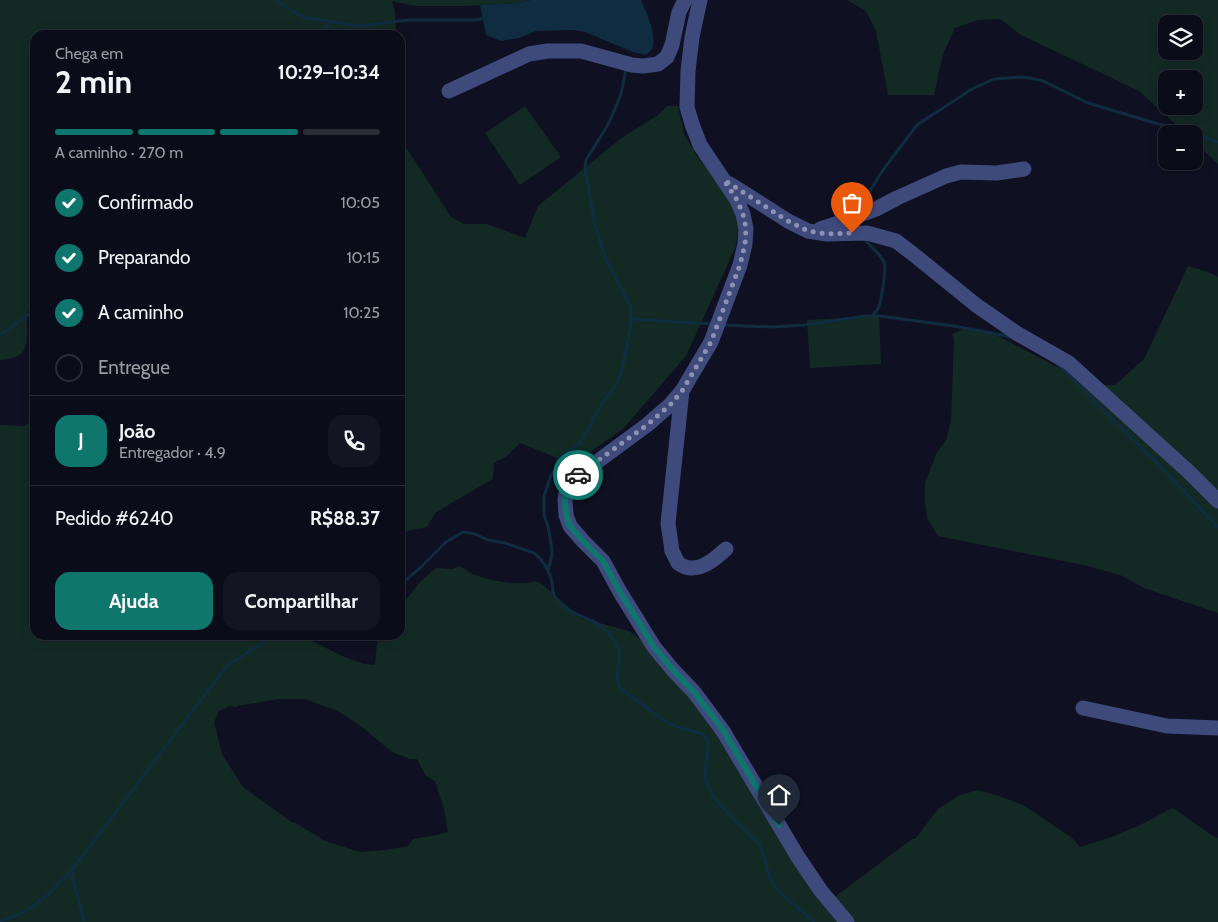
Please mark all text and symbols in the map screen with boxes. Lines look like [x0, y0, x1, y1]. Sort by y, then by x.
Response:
map controls [1158, 15, 1203, 170]
button: layers [1158, 15, 1203, 60]
text: Chega em [55, 44, 123, 63]
text: 10:29–10:34 [278, 61, 380, 84]
text: 2 min [55, 62, 132, 101]
button: + [1158, 70, 1203, 115]
button: − [1158, 125, 1203, 170]
text: A caminho · 270 m [55, 143, 183, 162]
pin [831, 182, 873, 233]
icon: check [55, 189, 83, 217]
icon: bag [838, 189, 866, 217]
text: Confirmado [98, 191, 194, 214]
text: 10:05 [340, 193, 380, 212]
icon: check [55, 244, 83, 272]
text: Preparando [98, 246, 191, 269]
text: 10:15 [346, 248, 380, 267]
icon: check [55, 299, 83, 327]
text: A caminho [98, 301, 184, 324]
text: 10:25 [343, 303, 380, 322]
text: Entregue [98, 356, 170, 379]
button: phone [328, 415, 380, 467]
text: João [119, 420, 155, 443]
text: J [78, 429, 84, 452]
text: Entregador · 4.9 [119, 443, 226, 462]
courier [553, 450, 603, 500]
icon: car [564, 461, 592, 489]
text: Pedido #6240 [55, 507, 174, 530]
text: R$88.37 [310, 507, 380, 530]
button: Ajuda [55, 572, 213, 630]
button: Compartilhar [223, 572, 380, 630]
pin [758, 774, 800, 825]
icon: home [765, 781, 793, 809]

